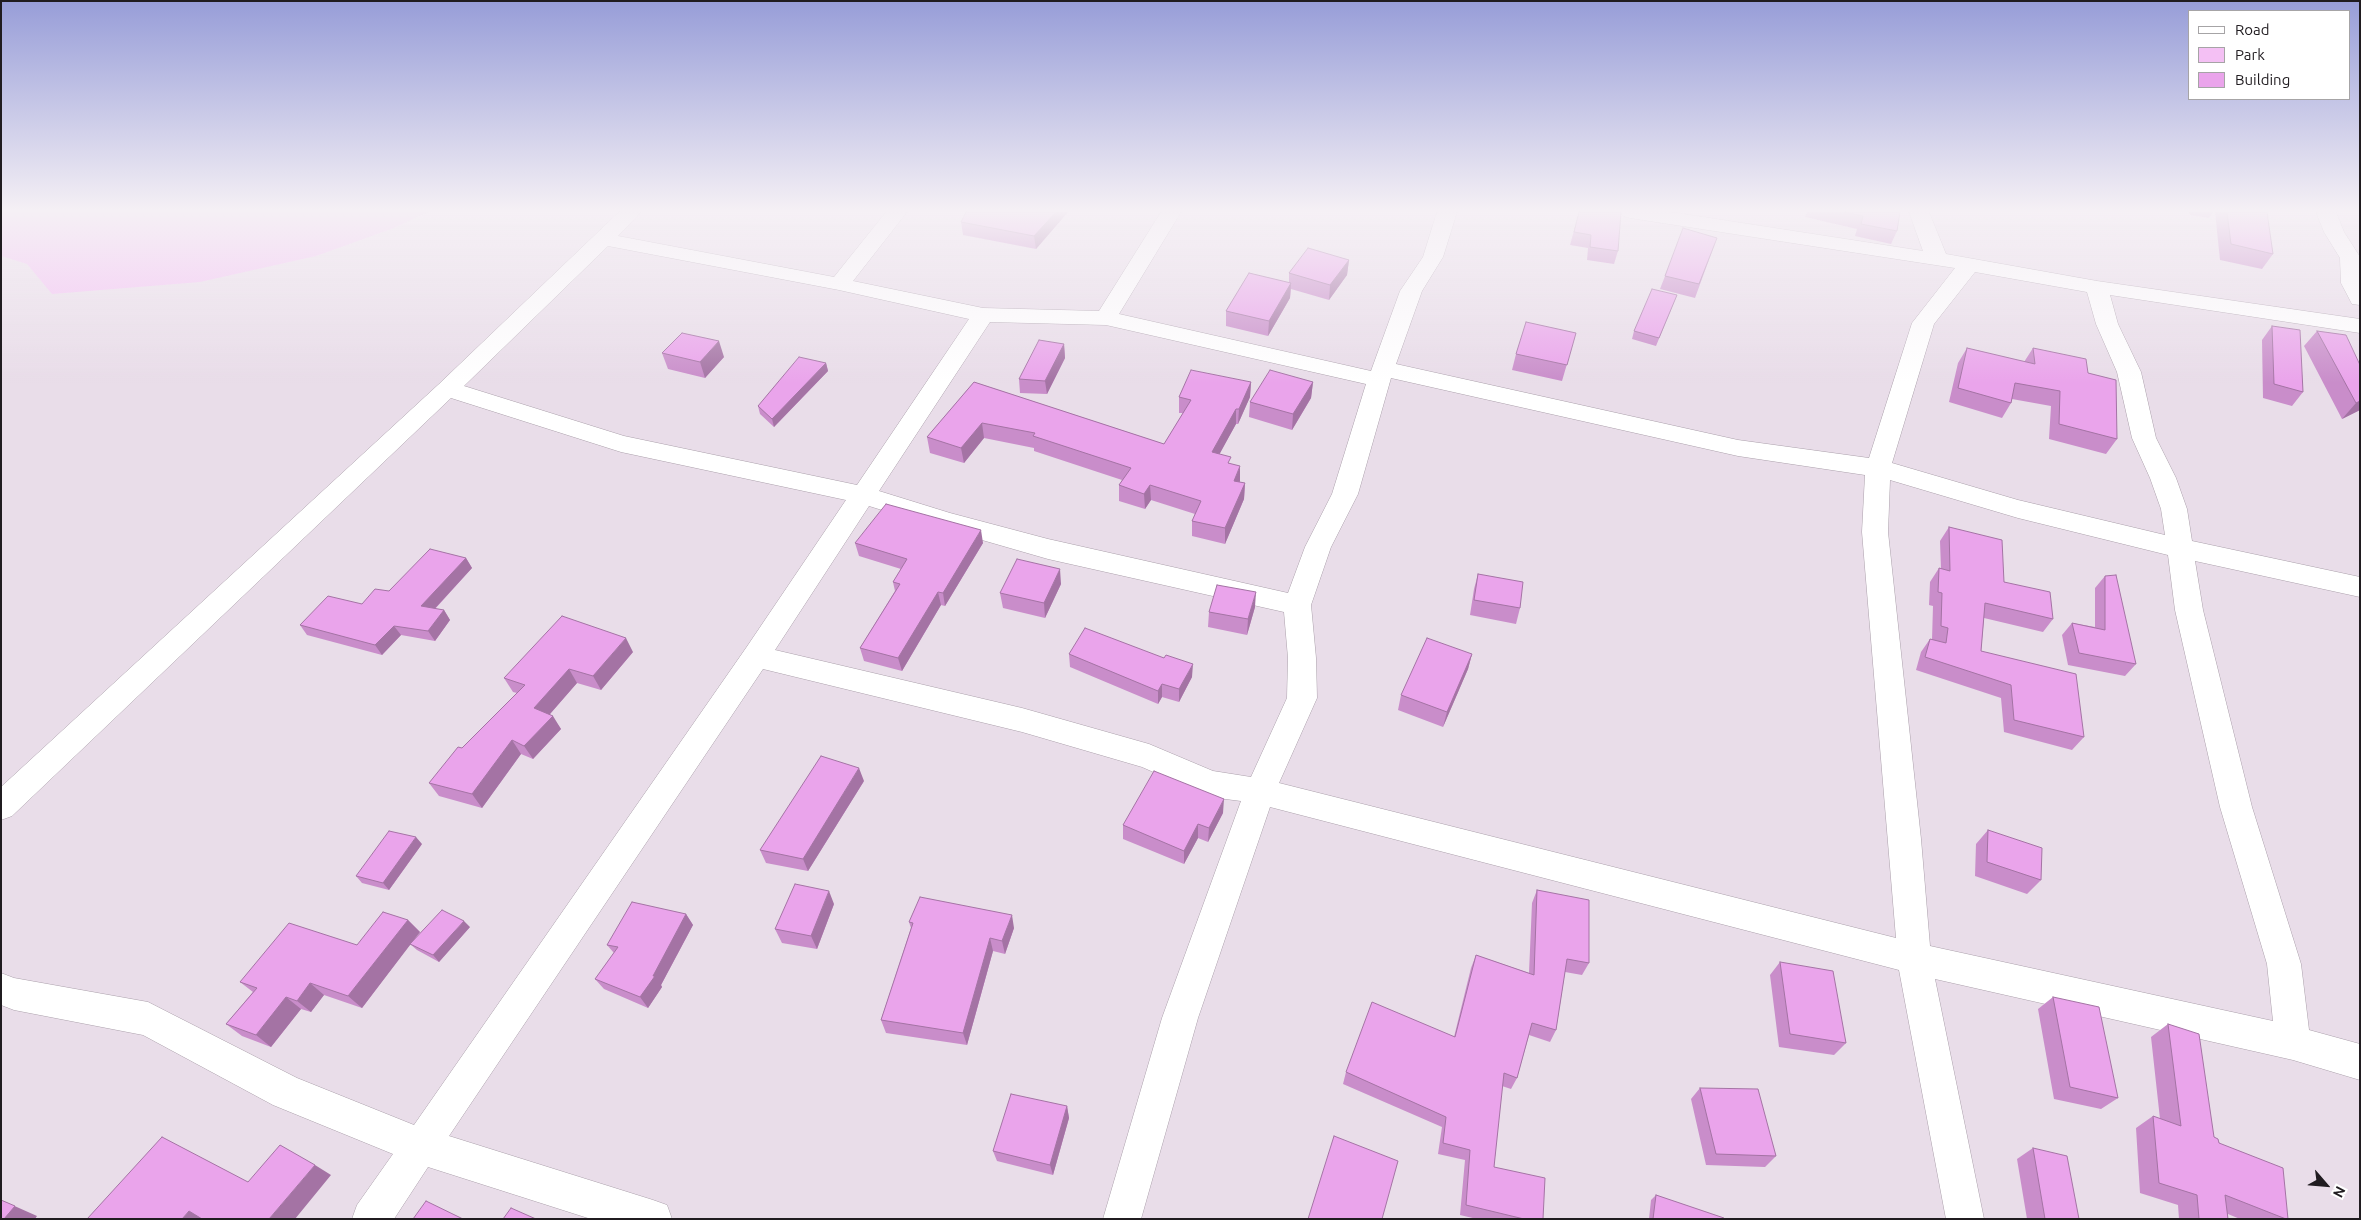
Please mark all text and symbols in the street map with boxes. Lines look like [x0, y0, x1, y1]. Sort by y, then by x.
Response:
legend [2188, 10, 2351, 100]
text: Road [2235, 21, 2270, 38]
text: Park [2235, 46, 2265, 63]
text: Building [2235, 71, 2290, 88]
north arrow [2301, 1160, 2351, 1210]
text: N [2330, 1184, 2349, 1200]

